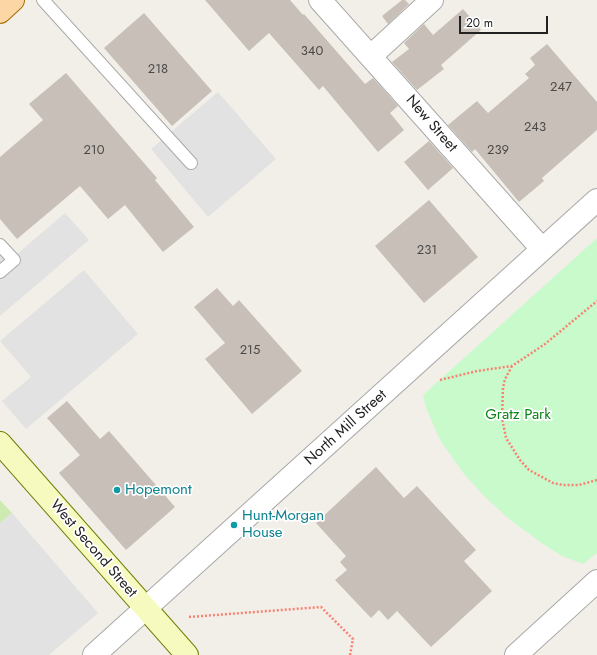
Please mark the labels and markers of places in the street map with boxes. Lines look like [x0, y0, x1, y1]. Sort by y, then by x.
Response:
place label: Hopemont [125, 481, 192, 499]
marker: Hopemont [112, 485, 122, 495]
place label: Hunt-Morgan House [242, 507, 324, 542]
marker: Hunt-Morgan House [229, 520, 239, 530]

